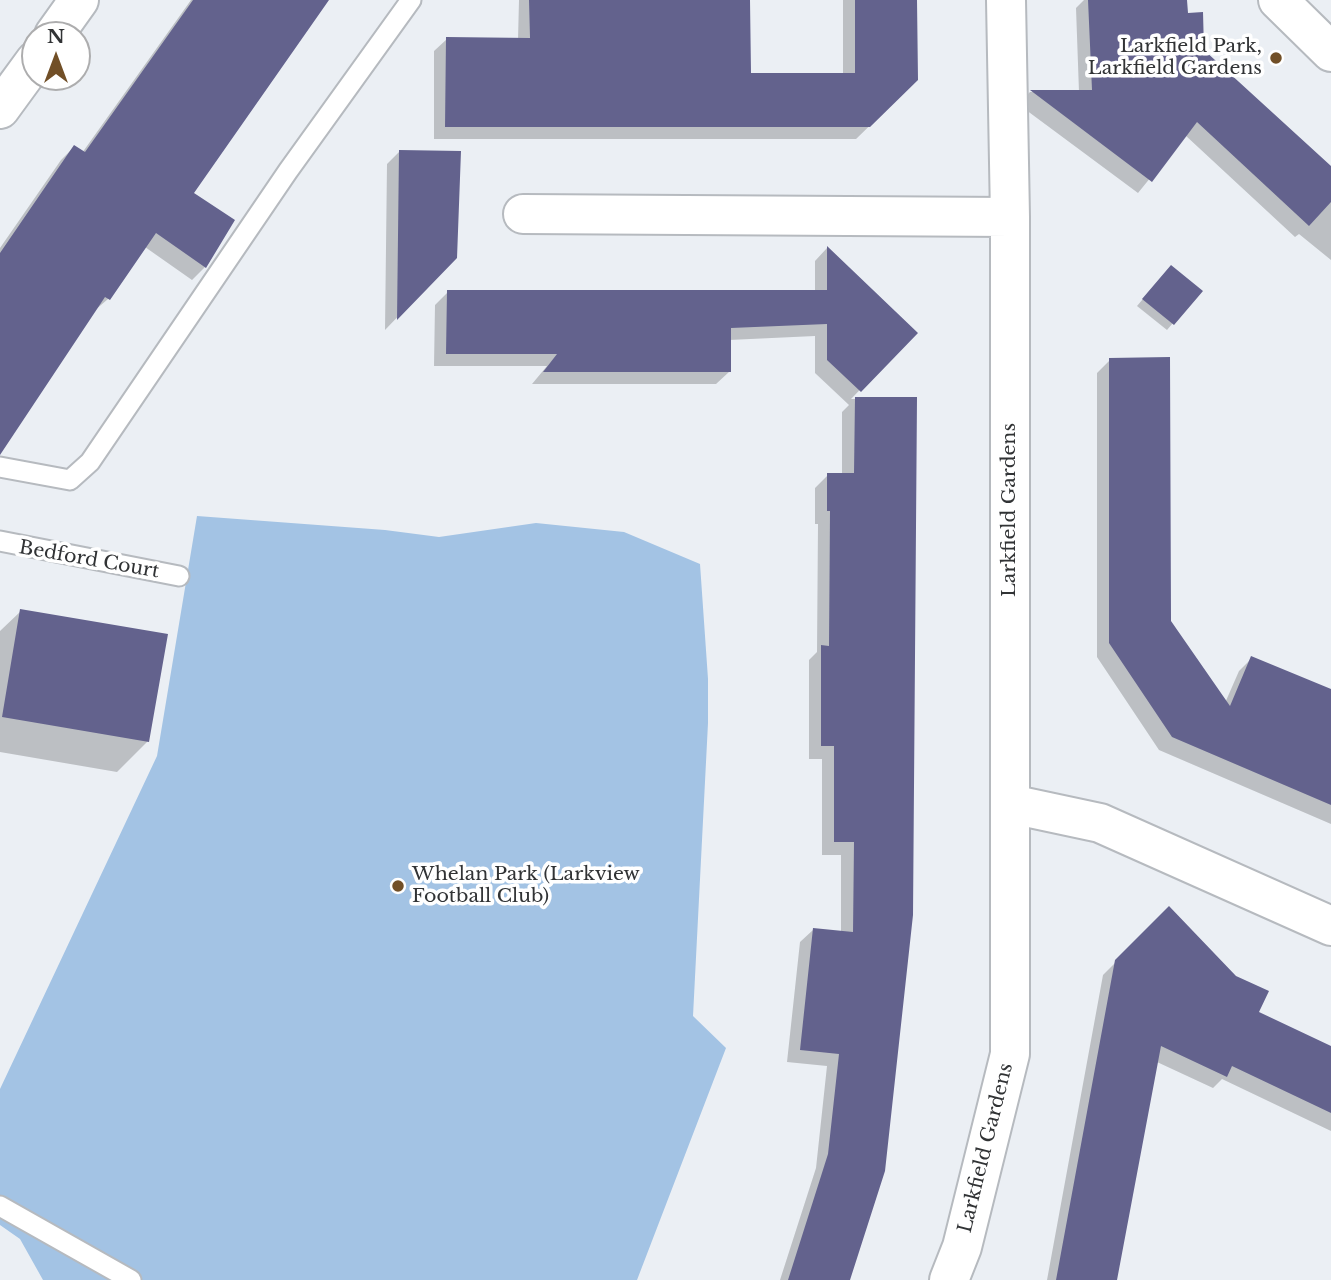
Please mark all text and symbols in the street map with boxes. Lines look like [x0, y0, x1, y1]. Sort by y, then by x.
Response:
north arrow [21, 21, 91, 91]
text: N [47, 25, 65, 48]
place label: Larkfield Park, Larkfield Gardens [1088, 36, 1262, 80]
marker: Larkfield Park, Larkfield Gardens [1268, 50, 1284, 66]
street label: Larkfield Gardens [999, 423, 1021, 597]
street label: Bedford Court [17, 536, 161, 584]
place label: Whelan Park (Larkview Football Club) [412, 864, 640, 908]
marker: Whelan Park (Larkview Football Club) [390, 878, 406, 894]
street label: Larkfield Gardens [954, 1061, 1018, 1235]

